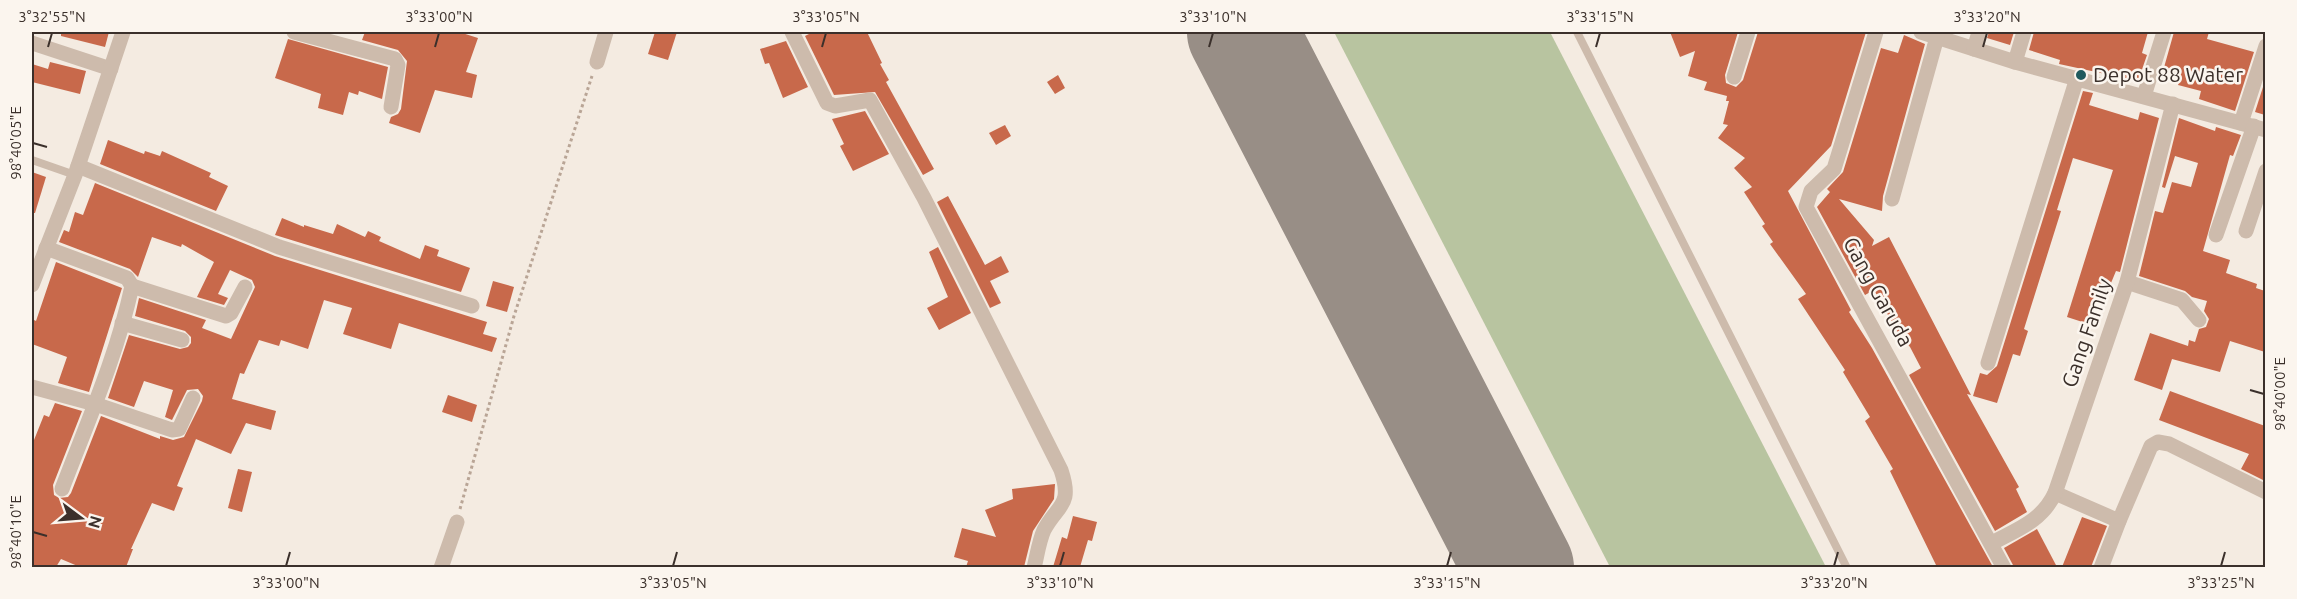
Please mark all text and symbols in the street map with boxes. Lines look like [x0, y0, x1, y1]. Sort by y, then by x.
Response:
text: 3°32'55"N [18, 8, 86, 25]
text: 3°33'00"N [405, 8, 473, 25]
text: 3°33'05"N [792, 8, 860, 25]
text: 3°33'10"N [1179, 8, 1247, 25]
text: 3°33'15"N [1566, 8, 1634, 25]
text: 3°33'20"N [1953, 8, 2021, 25]
place label: Depot 88 Water [2093, 62, 2243, 86]
marker: Depot 88 Water [2074, 68, 2088, 82]
text: 98°40'05"E [7, 106, 24, 180]
street label: Gang Garuda [1839, 233, 1919, 350]
street label: Gang Family [2056, 275, 2116, 390]
text: 98°40'00"E [2271, 357, 2288, 431]
north arrow [51, 488, 111, 548]
text: 98°40'10"E [7, 495, 24, 569]
text: N [85, 514, 106, 530]
text: 3°33'00"N [252, 574, 320, 591]
text: 3°33'05"N [639, 574, 707, 591]
text: 3°33'10"N [1026, 574, 1094, 591]
text: 3°33'15"N [1413, 574, 1481, 591]
text: 3°33'20"N [1800, 574, 1868, 591]
text: 3°33'25"N [2187, 574, 2255, 591]

